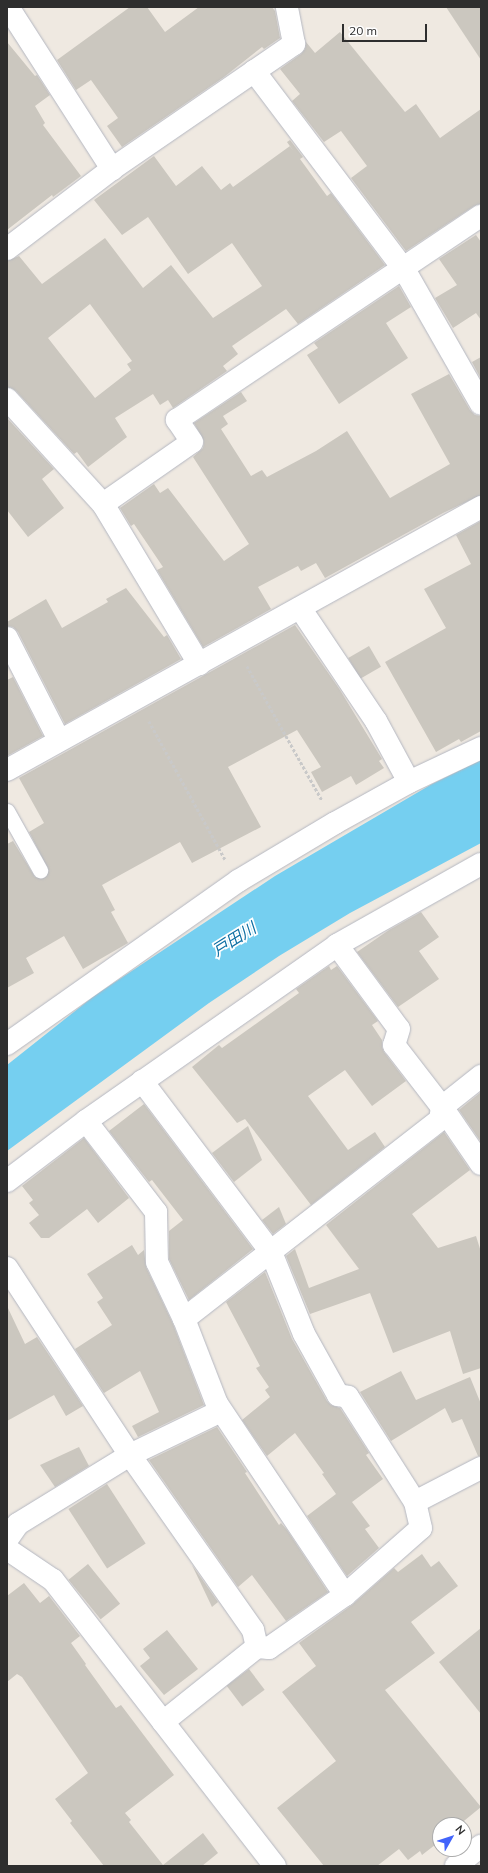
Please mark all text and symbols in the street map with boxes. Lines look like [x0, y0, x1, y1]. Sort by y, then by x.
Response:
scale bar [344, 16, 429, 42]
text: 20 m [349, 23, 377, 38]
water label: 戸田川 [209, 918, 259, 960]
north arrow [432, 1817, 472, 1857]
text: N [452, 1822, 469, 1838]

